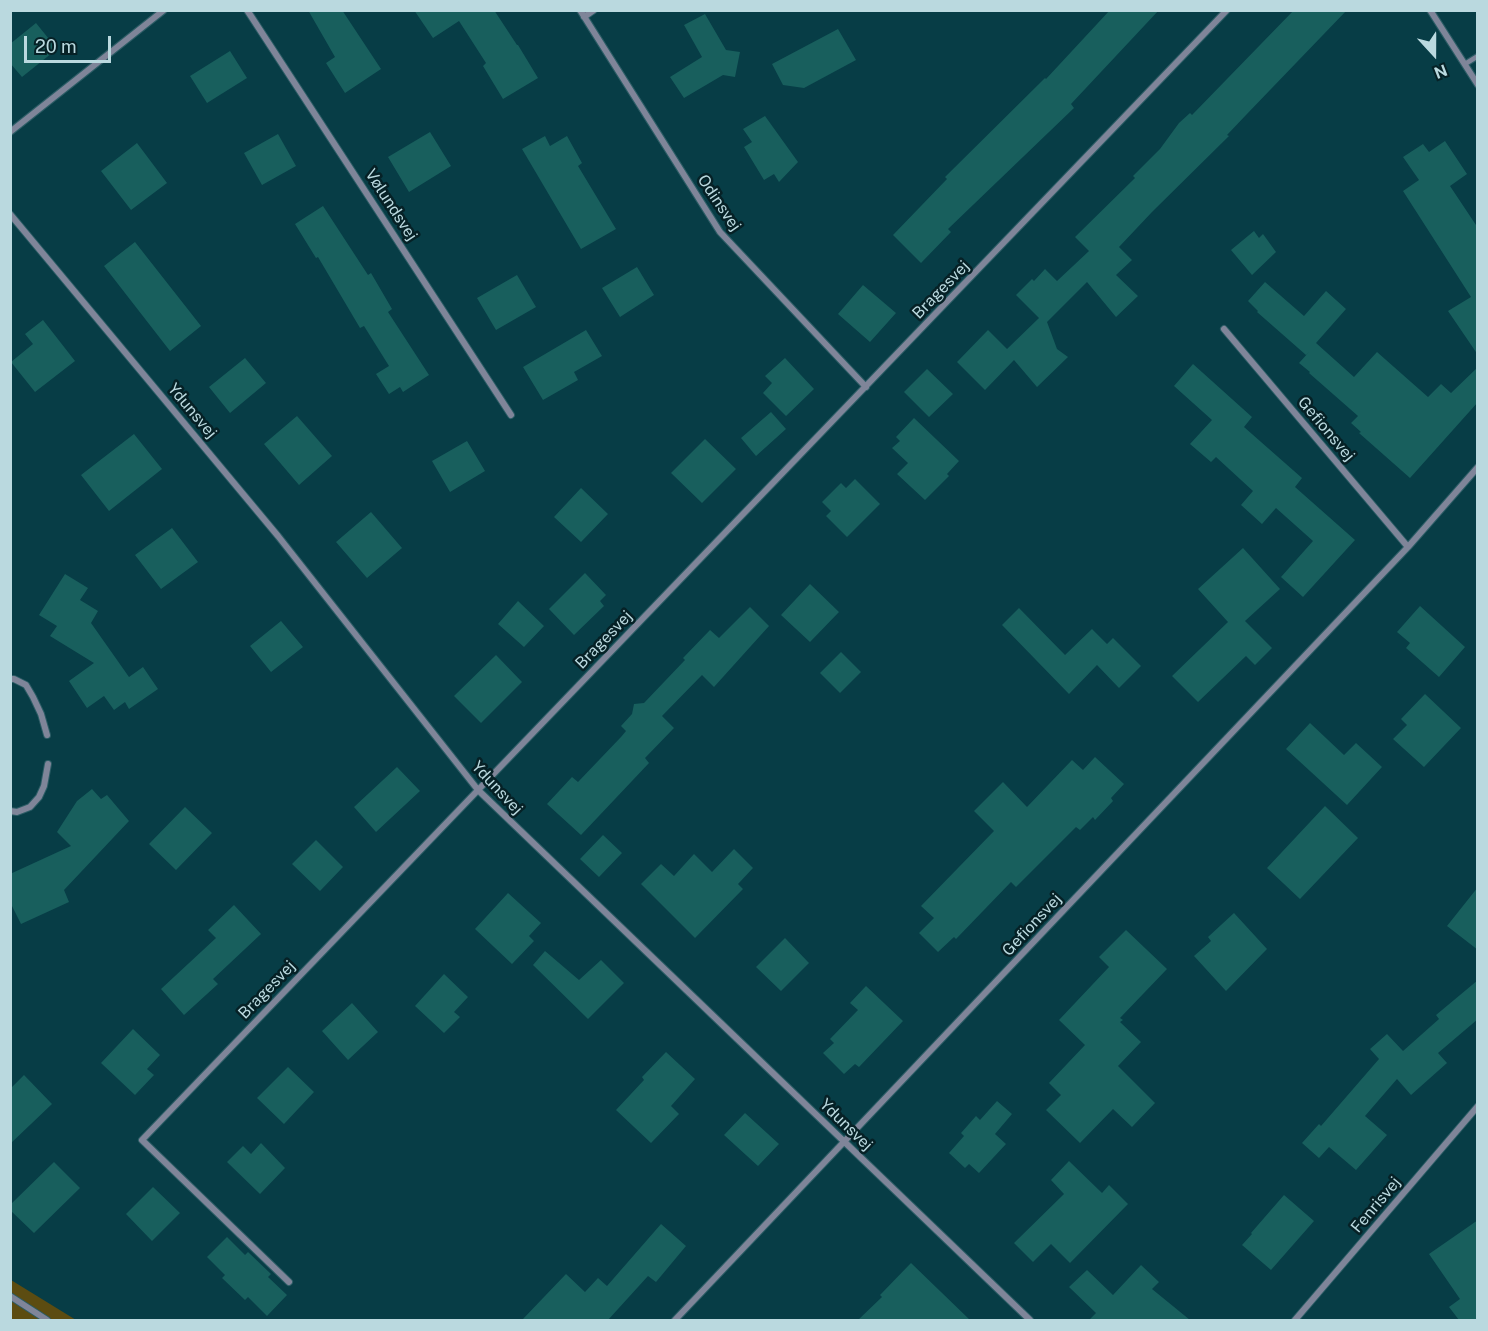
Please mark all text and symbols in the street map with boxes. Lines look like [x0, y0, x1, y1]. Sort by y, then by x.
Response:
scale bar [27, 24, 114, 62]
north arrow [1404, 24, 1464, 84]
text: 20 m [35, 36, 77, 57]
text: N [1431, 60, 1450, 82]
street label: Vølundsvej [361, 166, 421, 244]
street label: Odinsvej [693, 171, 745, 235]
street label: Bragesvej [909, 257, 973, 323]
street label: Ydunsvej [163, 380, 221, 442]
street label: Gefionsvej [1294, 393, 1358, 465]
street label: Bragesvej [572, 607, 636, 673]
street label: Ydunsvej [467, 757, 527, 819]
street label: Gefionsvej [998, 890, 1066, 960]
street label: Bragesvej [235, 957, 299, 1023]
street label: Ydunsvej [816, 1095, 876, 1155]
street label: Fenrisvej [1347, 1173, 1405, 1237]

